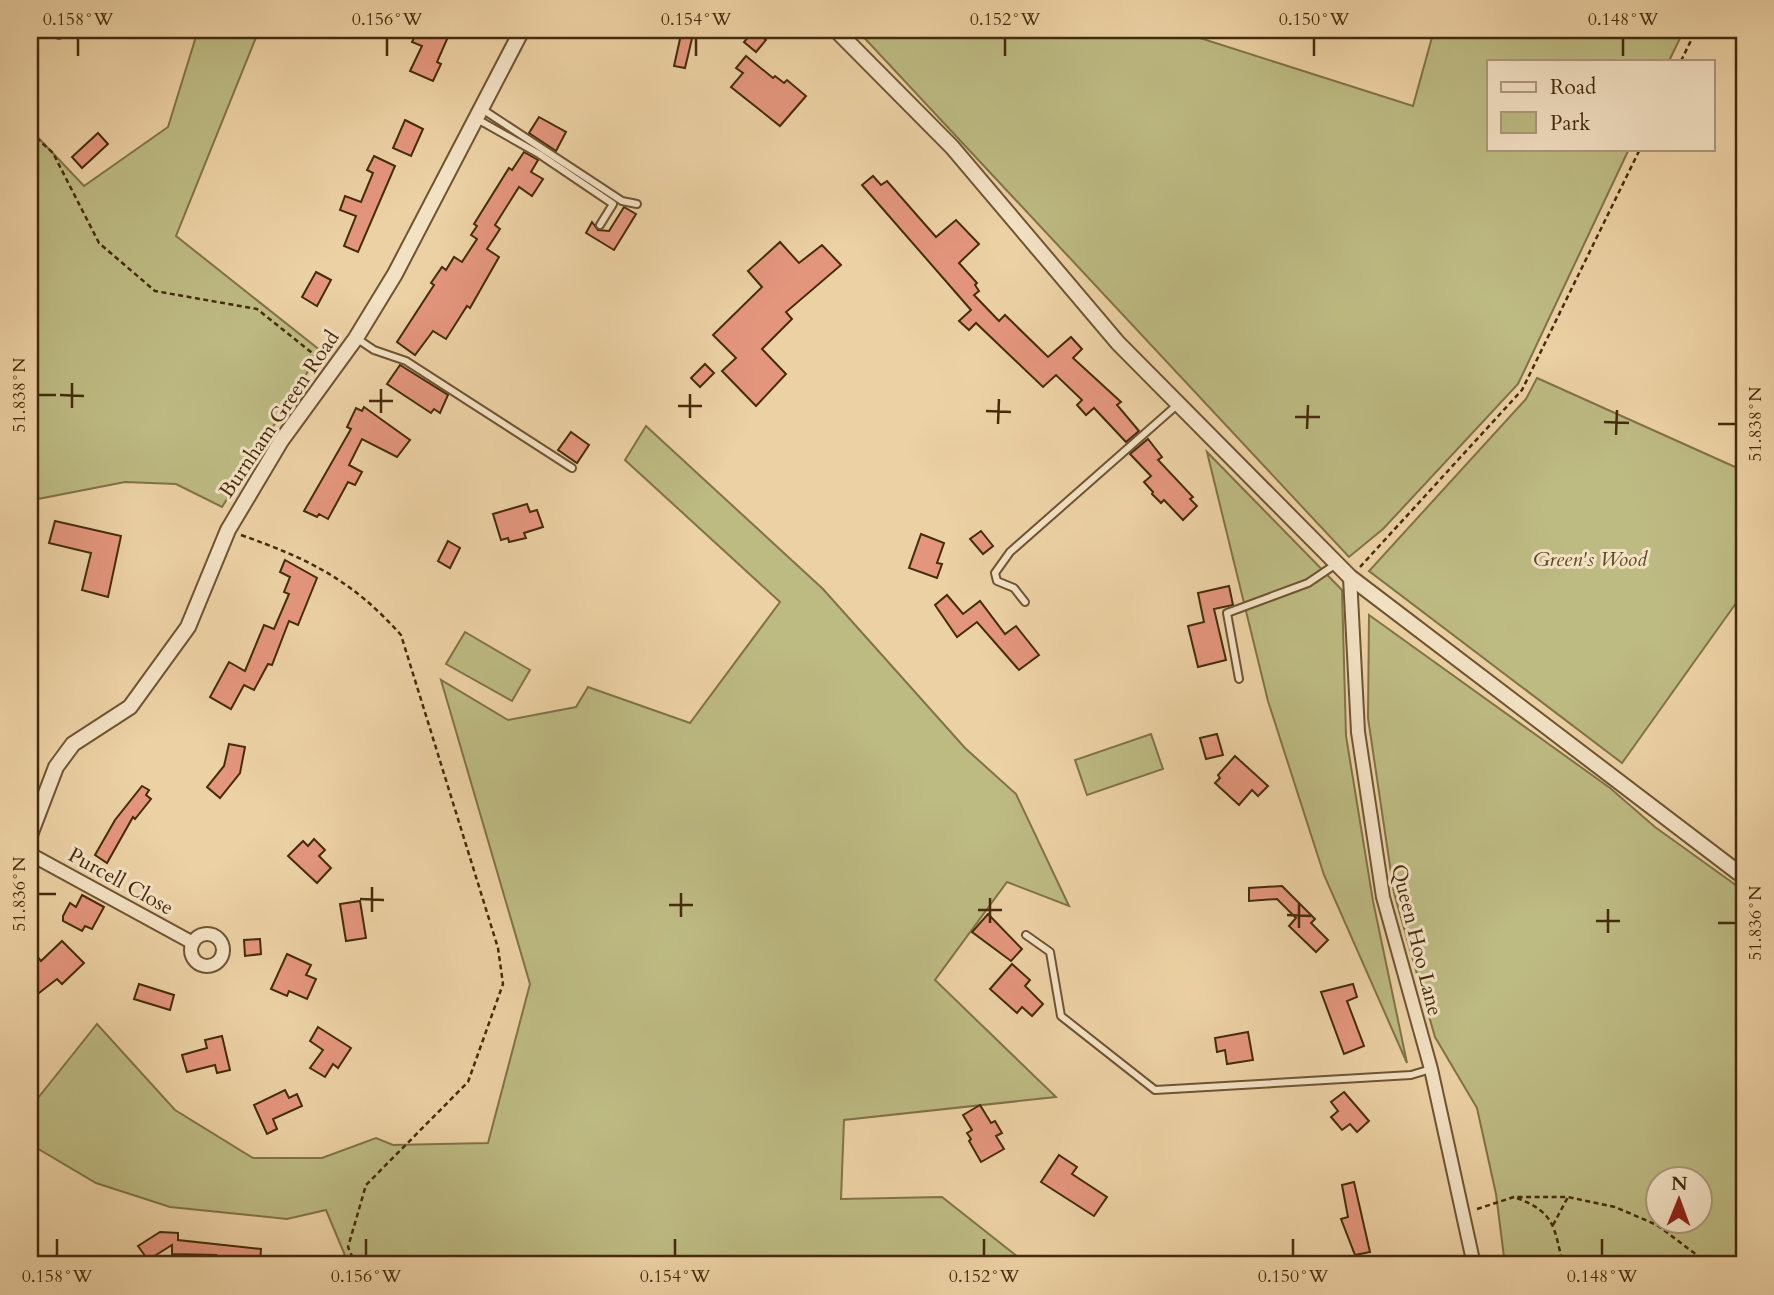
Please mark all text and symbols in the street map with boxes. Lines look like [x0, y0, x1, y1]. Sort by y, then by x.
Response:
text: 0.158°W [43, 7, 113, 32]
text: 0.156°W [352, 7, 422, 32]
text: 0.154°W [661, 7, 731, 32]
text: 0.152°W [970, 7, 1040, 32]
text: 0.150°W [1279, 7, 1349, 32]
text: 0.148°W [1588, 7, 1658, 32]
legend [1487, 60, 1714, 150]
text: Road [1550, 73, 1596, 102]
text: Park [1550, 109, 1591, 138]
street label: Burnham Green Road [212, 325, 346, 504]
text: 51.838°N [7, 357, 32, 433]
text: 51.838°N [1743, 386, 1768, 462]
park label: Green's Wood [1533, 545, 1648, 574]
street label: Purcell Close [63, 841, 179, 922]
text: 51.836°N [7, 856, 32, 932]
street label: Queen Hoo Lane [1384, 861, 1449, 1019]
text: 51.836°N [1743, 885, 1768, 961]
north arrow [1644, 1166, 1714, 1236]
text: N [1671, 1171, 1688, 1197]
text: 0.158°W [22, 1264, 92, 1289]
text: 0.156°W [331, 1264, 401, 1289]
text: 0.154°W [640, 1264, 710, 1289]
text: 0.152°W [949, 1264, 1019, 1289]
text: 0.150°W [1258, 1264, 1328, 1289]
text: 0.148°W [1567, 1264, 1637, 1289]

